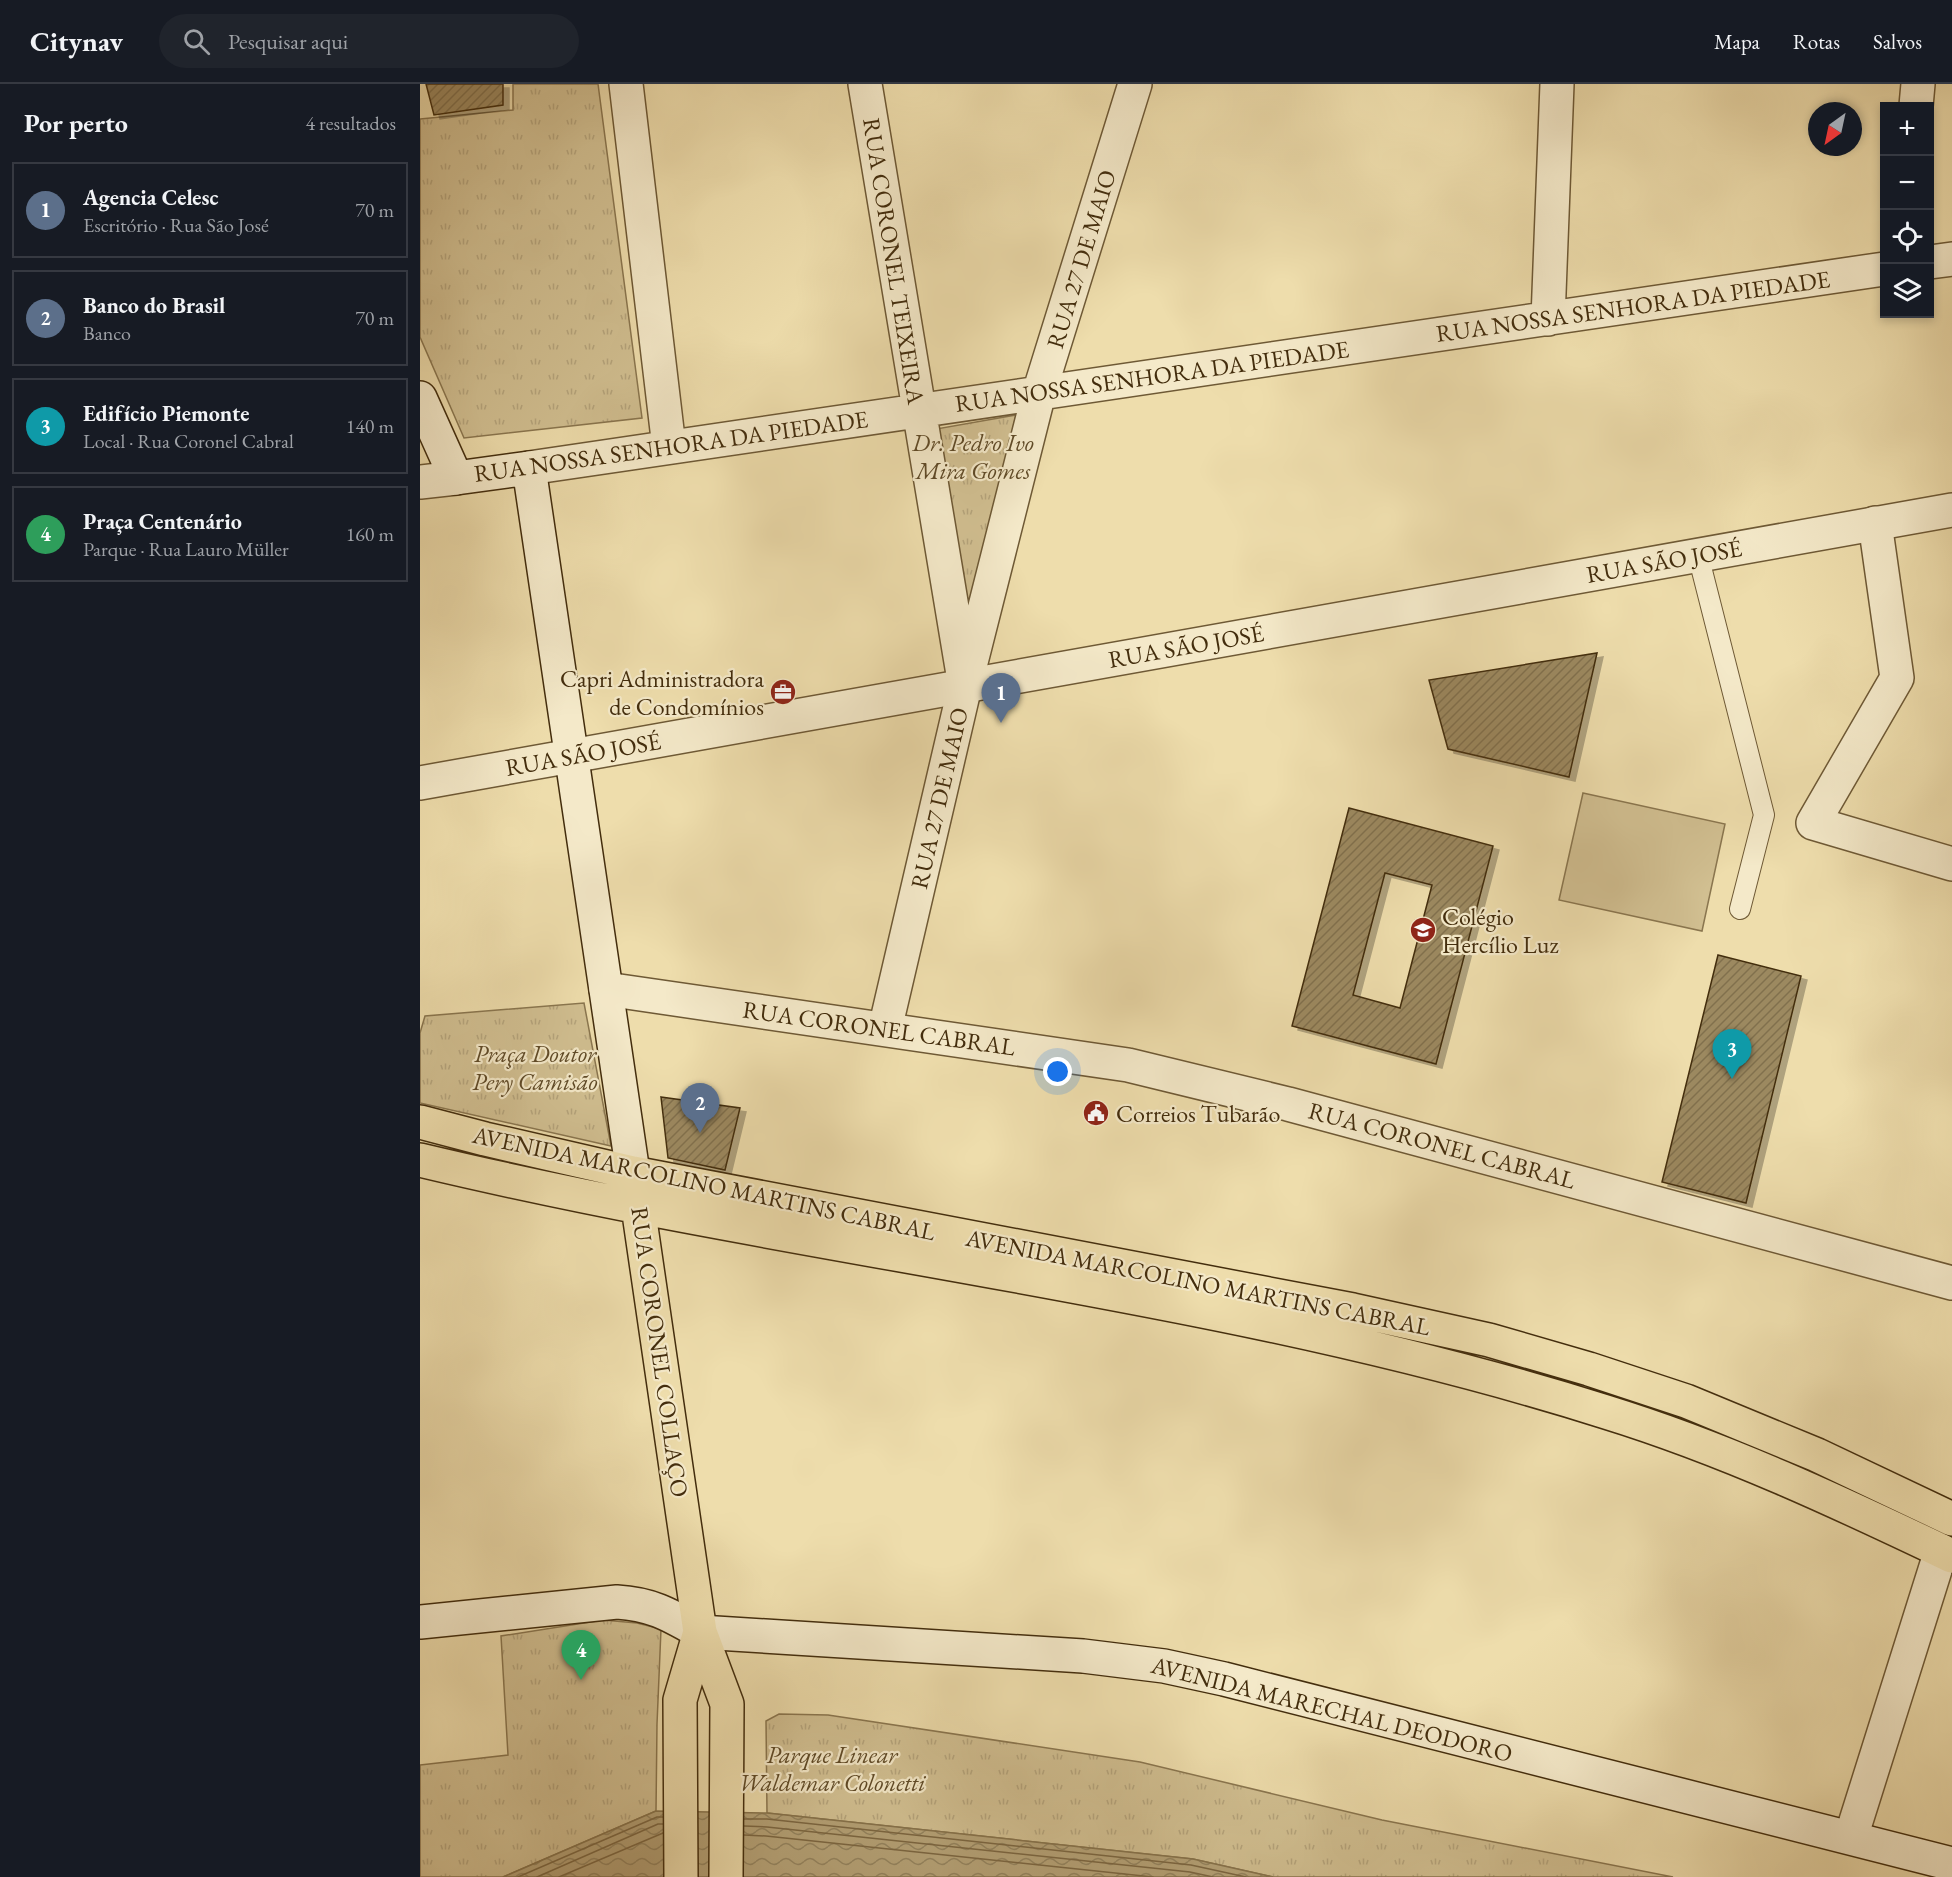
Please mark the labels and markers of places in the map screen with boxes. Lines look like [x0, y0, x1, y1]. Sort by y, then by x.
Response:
place label: Capri Administradora de Condomínios [560, 663, 764, 722]
pin: 1 [982, 674, 1020, 723]
office icon: Capri Administradora de Condomínios [768, 677, 798, 707]
place label: Colégio Hercílio Luz [1442, 901, 1559, 960]
school or university icon: Colégio Hercílio Luz [1408, 915, 1438, 945]
pin: 3 [1712, 1030, 1752, 1079]
pin: 2 [680, 1084, 720, 1133]
public building icon: Correios Tubarão [1081, 1098, 1111, 1128]
place label: Correios Tubarão [1116, 1098, 1280, 1129]
pin: 4 [562, 1630, 600, 1680]

